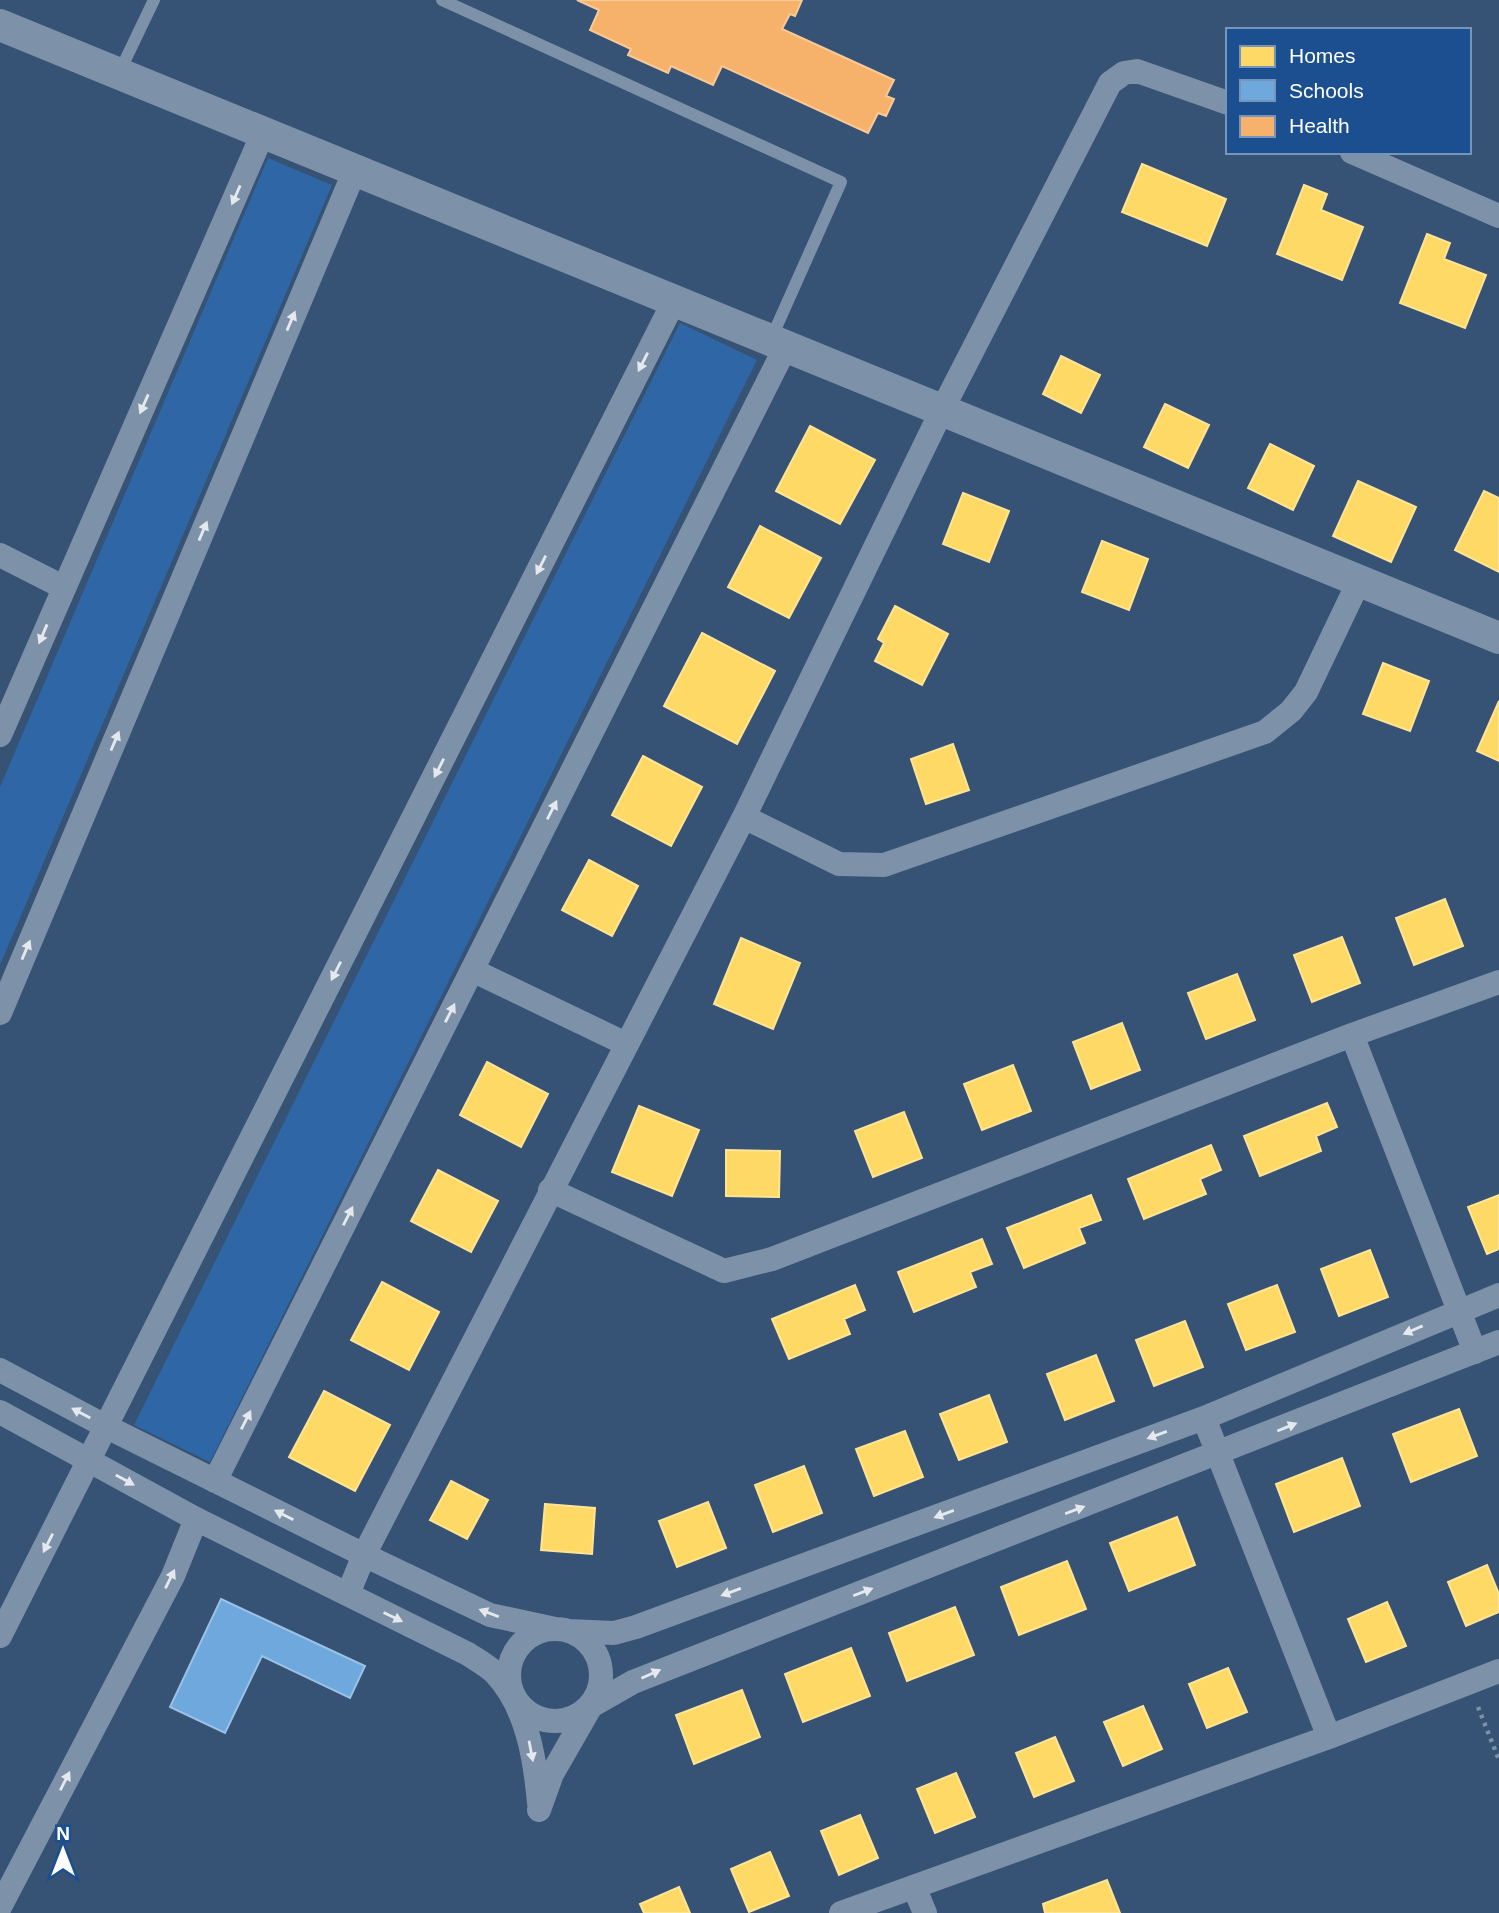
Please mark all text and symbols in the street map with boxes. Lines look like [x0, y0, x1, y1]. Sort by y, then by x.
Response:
legend [1226, 28, 1471, 154]
text: Homes [1289, 44, 1356, 67]
text: Schools [1289, 79, 1364, 102]
text: Health [1289, 114, 1350, 137]
one-way arrow [230, 185, 241, 206]
one-way arrow [286, 311, 297, 332]
one-way arrow [638, 352, 649, 372]
one-way arrow [138, 393, 149, 414]
one-way arrow [197, 521, 209, 541]
one-way arrow [536, 555, 547, 575]
one-way arrow [37, 624, 48, 645]
one-way arrow [109, 730, 120, 751]
one-way arrow [433, 758, 444, 778]
one-way arrow [547, 800, 558, 820]
one-way arrow [21, 940, 32, 961]
one-way arrow [331, 961, 342, 981]
one-way arrow [445, 1003, 456, 1023]
one-way arrow [341, 1206, 353, 1226]
one-way arrow [1403, 1325, 1424, 1336]
one-way arrow [71, 1407, 90, 1419]
one-way arrow [240, 1410, 251, 1430]
one-way arrow [1277, 1421, 1298, 1432]
one-way arrow [1147, 1430, 1168, 1441]
one-way arrow [115, 1474, 135, 1486]
one-way arrow [1065, 1504, 1086, 1515]
one-way arrow [934, 1509, 955, 1520]
one-way arrow [274, 1510, 294, 1521]
one-way arrow [42, 1533, 53, 1553]
one-way arrow [164, 1569, 176, 1589]
one-way arrow [853, 1586, 874, 1597]
one-way arrow [720, 1587, 741, 1598]
one-way arrow [478, 1608, 499, 1619]
one-way arrow [383, 1611, 403, 1622]
one-way arrow [641, 1669, 662, 1680]
one-way arrow [526, 1740, 537, 1762]
one-way arrow [59, 1771, 71, 1791]
north arrow [28, 1815, 98, 1885]
text: N [56, 1823, 70, 1844]

